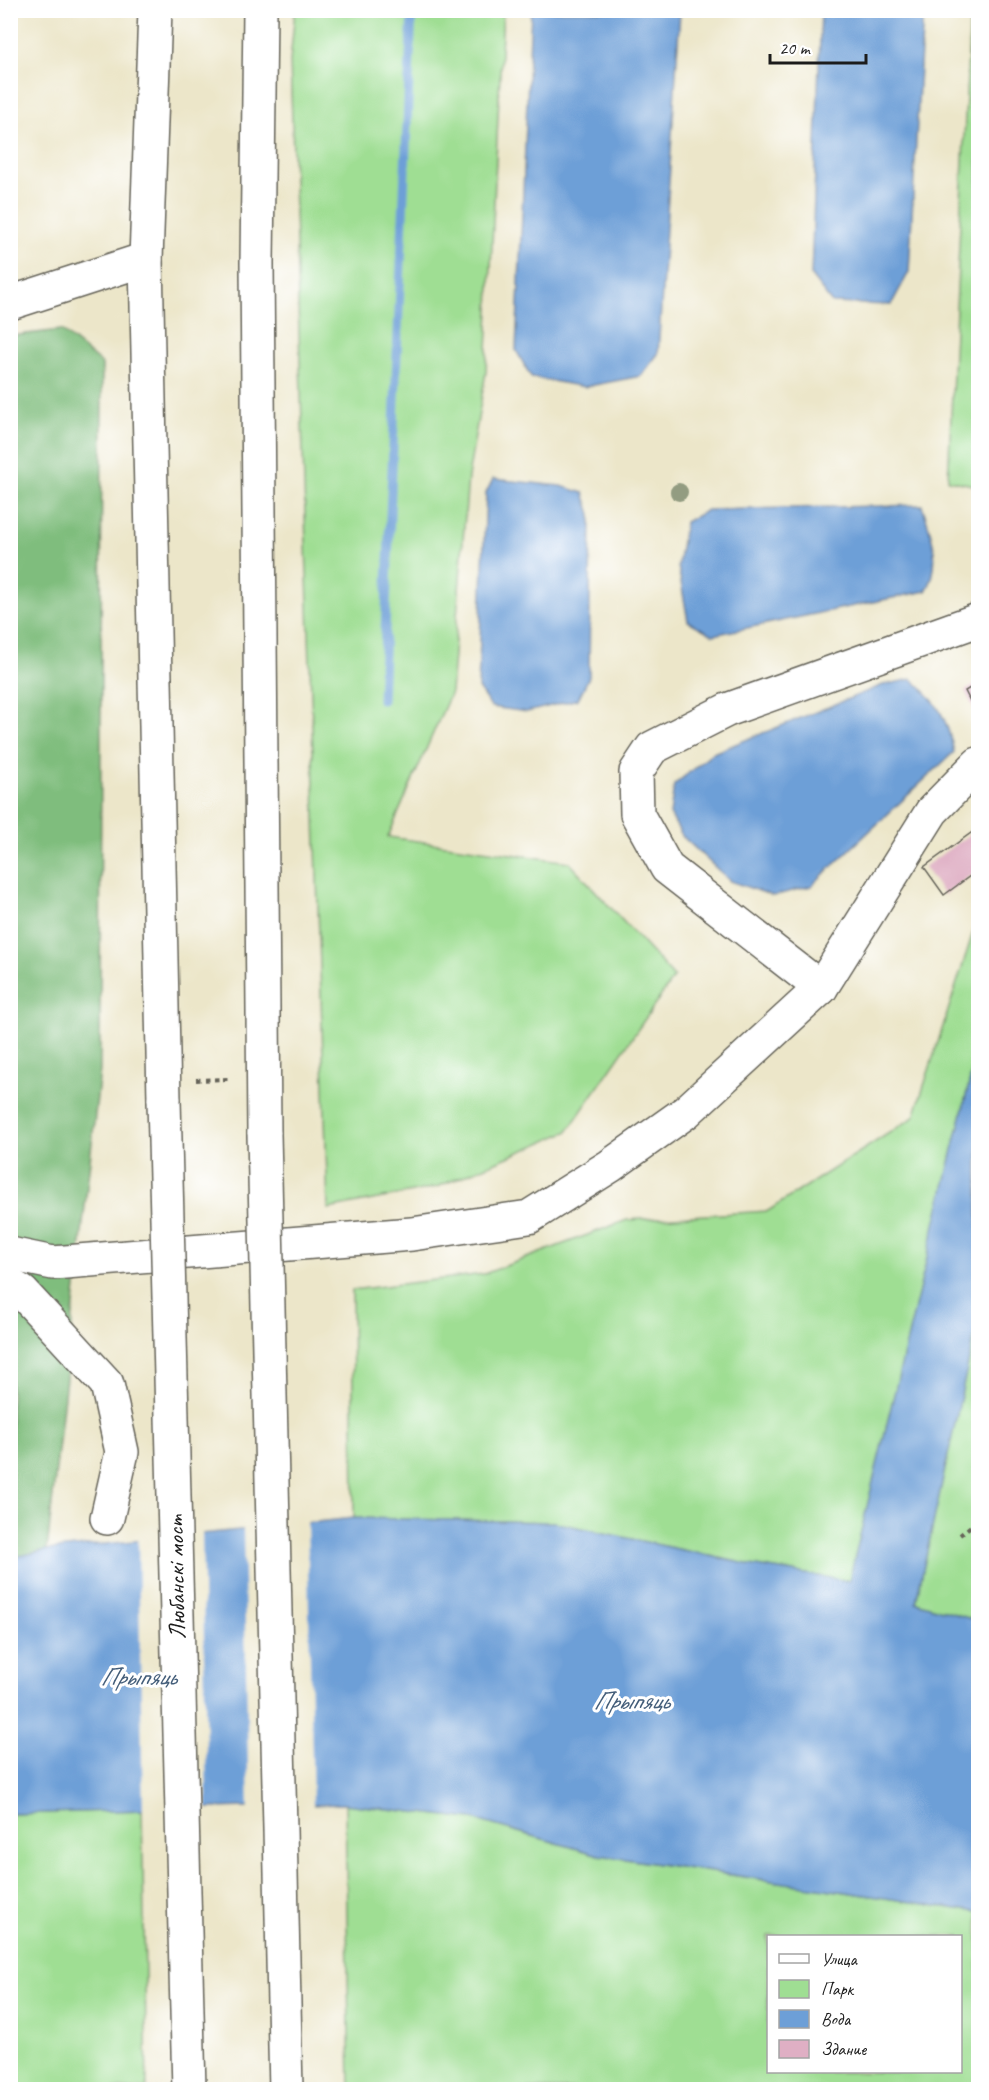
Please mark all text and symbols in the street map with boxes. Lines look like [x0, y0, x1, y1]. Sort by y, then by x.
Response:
scale bar [770, 27, 866, 65]
text: 20 m [779, 37, 812, 59]
street label: Любанскі мост [160, 1514, 192, 1640]
water label: Прыпяць [100, 1660, 179, 1693]
water label: Прыпяць [593, 1684, 672, 1717]
legend [767, 1935, 962, 2073]
text: Улица [821, 1948, 858, 1970]
text: Парк [821, 1978, 855, 2000]
text: Вода [821, 2008, 852, 2030]
text: Здание [821, 2038, 867, 2060]

